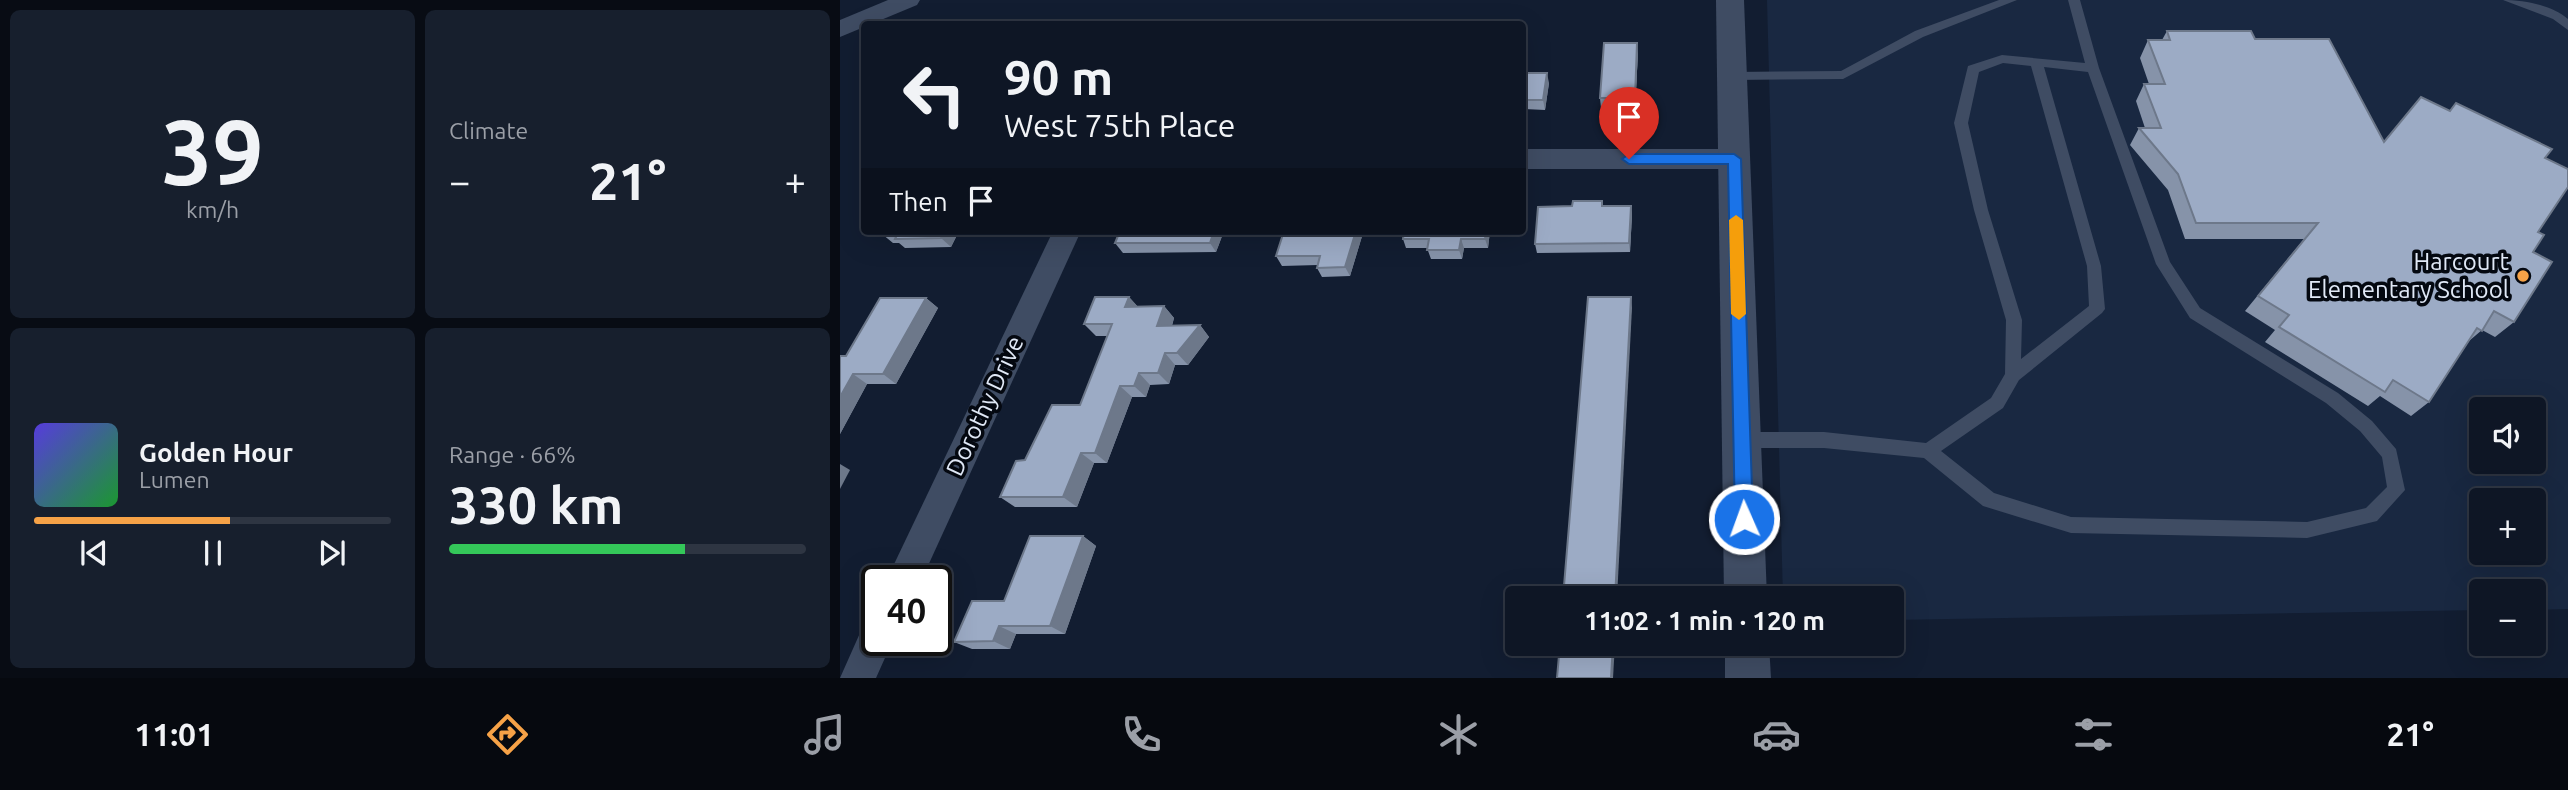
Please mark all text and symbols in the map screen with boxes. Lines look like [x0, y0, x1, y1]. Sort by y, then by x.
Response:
icon: left [889, 49, 980, 140]
text: 90 m [1004, 49, 1113, 104]
pin [1599, 87, 1659, 159]
icon: arrive [1610, 98, 1648, 136]
text: 39 [161, 100, 264, 202]
text: West 75th Place [1004, 107, 1235, 143]
text: Climate [449, 118, 528, 143]
text: 21° [589, 152, 666, 210]
text: − [449, 160, 470, 202]
text: + [785, 160, 806, 202]
icon: arrive [962, 182, 1000, 220]
text: Then [889, 187, 948, 216]
text: km/h [186, 197, 239, 222]
place label: Harcourt Elementary School [2308, 248, 2510, 303]
marker: Harcourt Elementary School [2515, 268, 2531, 284]
street label: Dorothy Drive [940, 332, 1029, 480]
map controls [2469, 397, 2546, 656]
button: sound [2469, 397, 2546, 474]
text: Golden Hour [139, 438, 293, 467]
text: Range · 66% [449, 442, 576, 467]
text: Lumen [139, 467, 210, 492]
text: 330 km [449, 476, 623, 534]
position arrow [1707, 482, 1781, 556]
button: + [2469, 488, 2546, 565]
icon: previous [75, 534, 113, 572]
icon: pause [194, 534, 232, 572]
icon: next [313, 534, 351, 572]
speed limit sign: 40 [861, 565, 952, 656]
button: − [2469, 579, 2546, 656]
text: 11:02 · 1 min · 120 m [1584, 606, 1825, 635]
icon: directions [483, 710, 532, 759]
icon: music [800, 710, 849, 759]
icon: phone [1117, 710, 1166, 759]
icon: climate [1434, 710, 1483, 759]
icon: car [1752, 710, 1801, 759]
icon: filters [2069, 710, 2118, 759]
text: 11:01 [134, 716, 214, 752]
text: 21° [2386, 716, 2434, 752]

